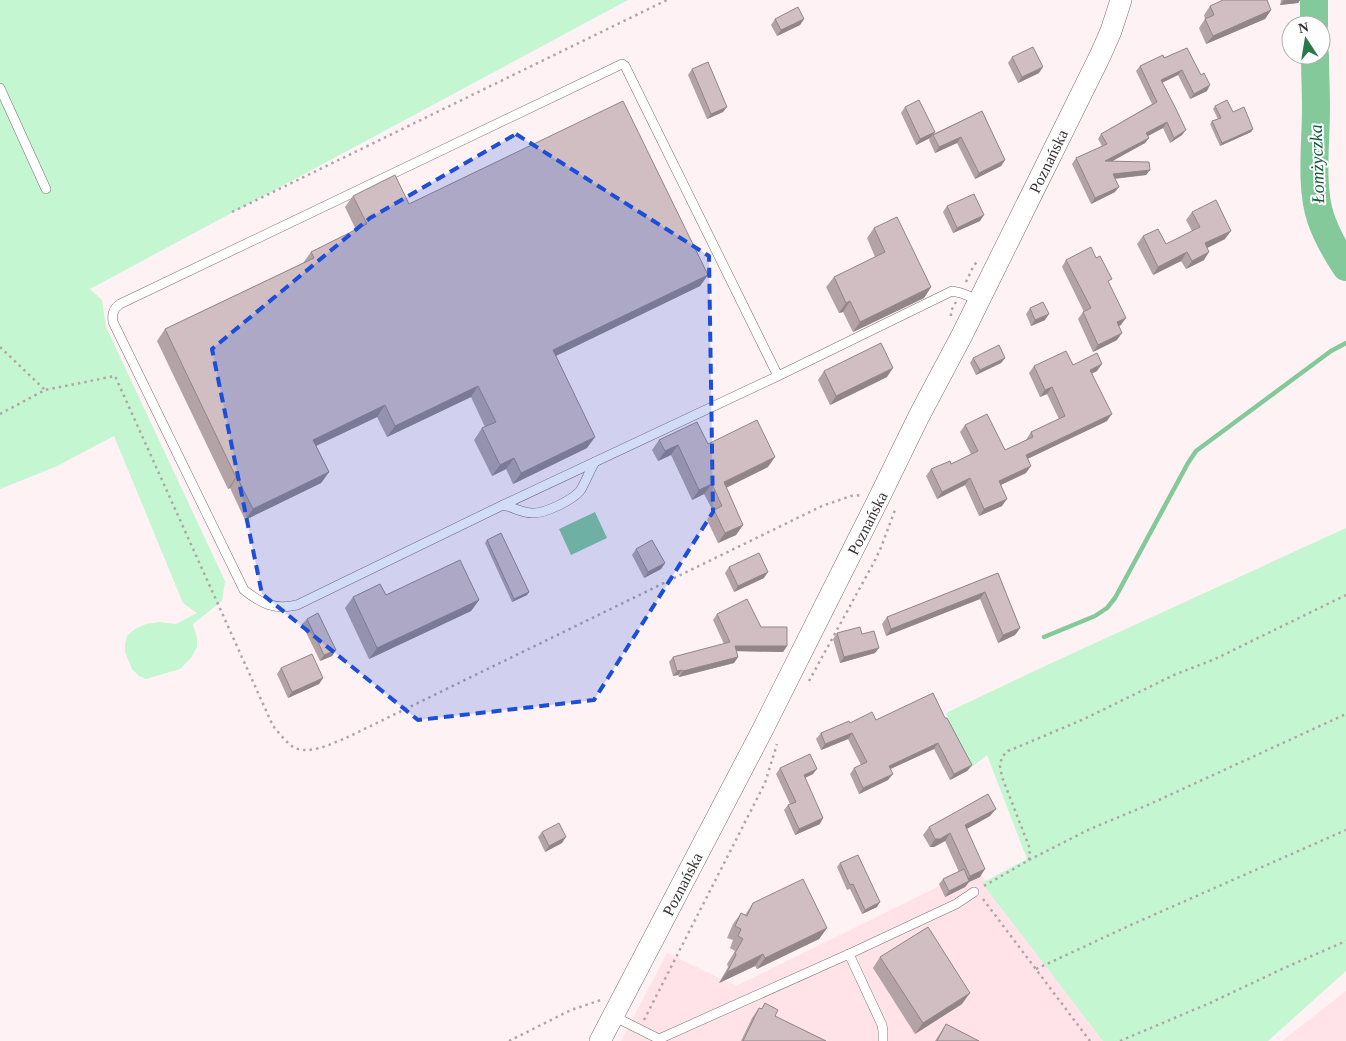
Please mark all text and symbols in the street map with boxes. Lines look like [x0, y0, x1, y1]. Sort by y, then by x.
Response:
north arrow [1281, 15, 1331, 65]
text: N [1297, 19, 1310, 36]
water label: Łomżyczka [1306, 124, 1328, 205]
street label: Poznańska [1026, 127, 1071, 196]
street label: Poznańska [844, 489, 891, 558]
street label: Poznańska [659, 850, 706, 919]

